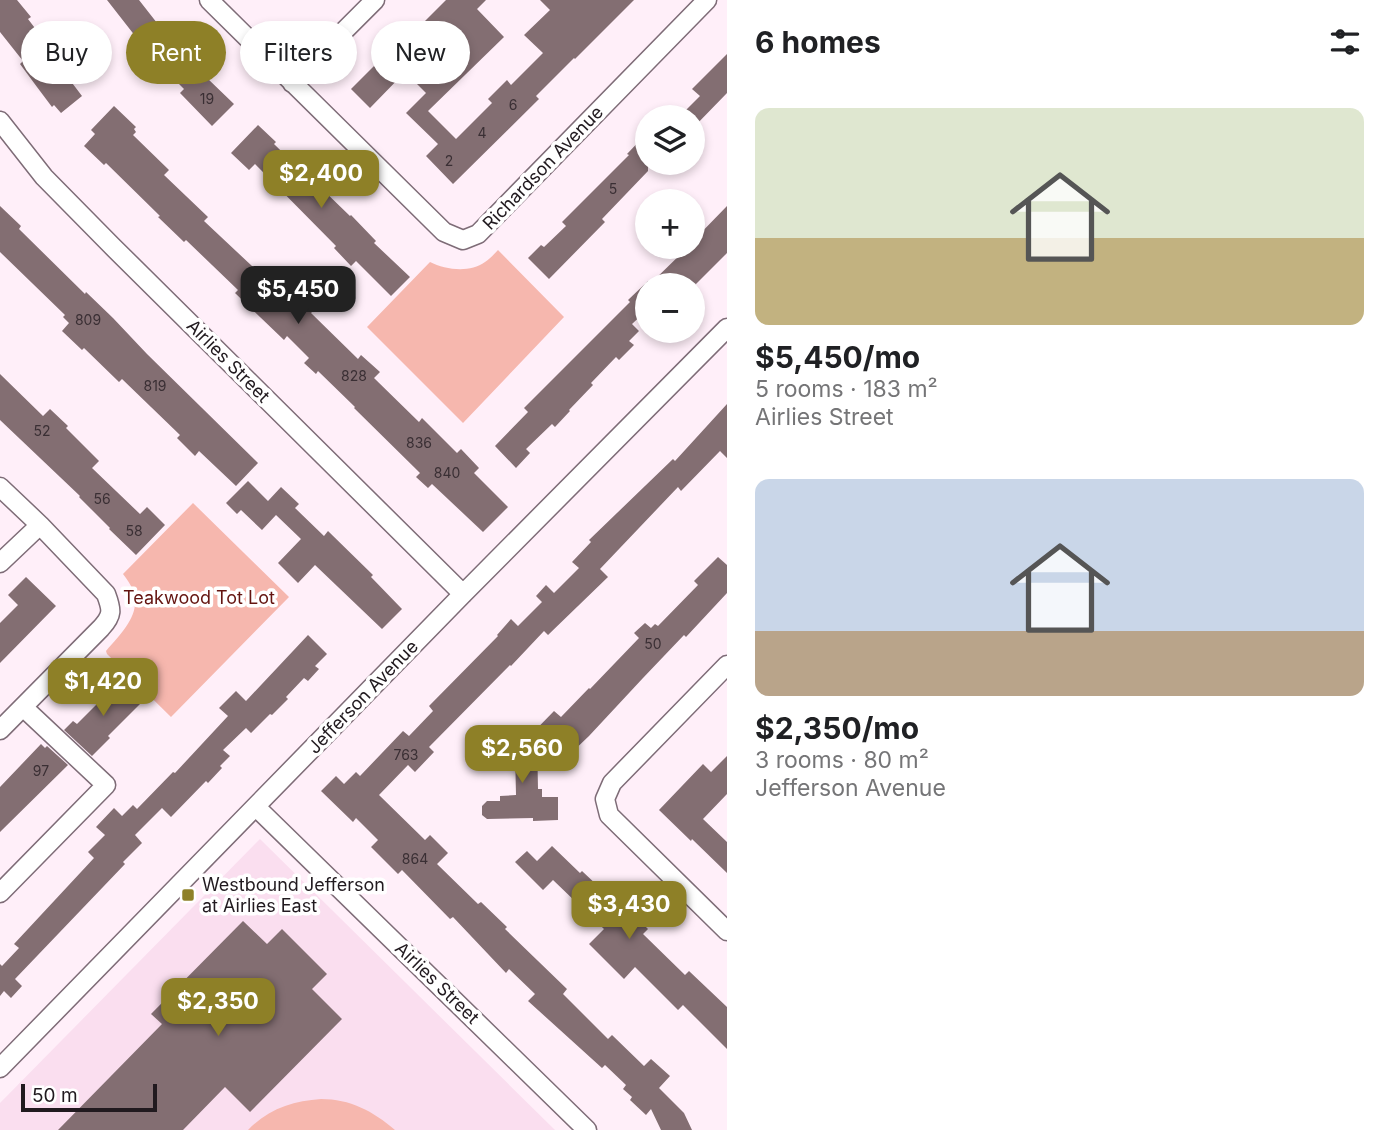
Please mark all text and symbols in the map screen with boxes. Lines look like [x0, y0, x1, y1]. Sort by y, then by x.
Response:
chip: Buy [21, 21, 112, 84]
chip: Rent [126, 21, 226, 84]
chip: Filters [240, 21, 357, 84]
chip: New [371, 21, 470, 84]
icon: filters [1326, 23, 1364, 61]
text: 6 homes [755, 24, 881, 60]
house number: 19 [200, 90, 214, 107]
house number: 6 [509, 96, 517, 113]
street label: Richardson Avenue [478, 101, 607, 234]
map controls [635, 105, 705, 343]
button: layers [635, 105, 705, 175]
house number: 4 [477, 124, 487, 141]
pin: $2,400 [264, 150, 378, 210]
house number: 2 [445, 152, 453, 169]
icon: home [997, 154, 1123, 280]
text: $2,400 [279, 159, 363, 187]
house number: 5 [609, 180, 617, 197]
button: + [635, 189, 705, 259]
pin: $5,450 [241, 266, 355, 326]
button: − [635, 273, 705, 343]
text: $5,450 [257, 275, 339, 303]
house number: 809 [75, 311, 101, 328]
street label: Airlies Street [183, 315, 274, 407]
text: $5,450/mo [755, 339, 920, 375]
house number: 828 [341, 367, 367, 384]
text: 5 rooms · 183 m² [755, 375, 938, 403]
house number: 819 [143, 377, 167, 394]
text: Airlies Street [755, 403, 894, 431]
house number: 52 [33, 422, 51, 439]
house number: 836 [406, 434, 432, 451]
house number: 840 [434, 464, 460, 481]
house number: 56 [93, 490, 111, 507]
house number: 58 [125, 522, 143, 539]
icon: home [997, 525, 1123, 651]
park label: Teakwood Tot Lot [123, 587, 275, 608]
house number: 50 [644, 635, 662, 652]
street label: Jefferson Avenue [303, 636, 422, 758]
pin: $1,420 [46, 658, 160, 718]
text: $1,420 [64, 667, 142, 695]
text: $2,350/mo [755, 710, 919, 746]
pin: $2,560 [465, 726, 579, 785]
text: $2,560 [481, 734, 563, 762]
house number: 763 [393, 746, 419, 763]
text: 3 rooms · 80 m² [755, 746, 929, 774]
house number: 97 [33, 762, 49, 779]
text: Jefferson Avenue [755, 774, 946, 802]
house number: 864 [402, 850, 428, 867]
place label: Westbound Jefferson at Airlies East [202, 874, 385, 916]
pin: $3,430 [572, 881, 686, 941]
marker: Westbound Jefferson at Airlies East [180, 887, 196, 903]
text: $3,430 [587, 890, 671, 918]
street label: Airlies Street [391, 937, 484, 1028]
pin: $2,350 [161, 978, 275, 1038]
text: $2,350 [177, 987, 259, 1015]
scale bar [21, 1081, 158, 1113]
text: 50 m [32, 1084, 78, 1107]

